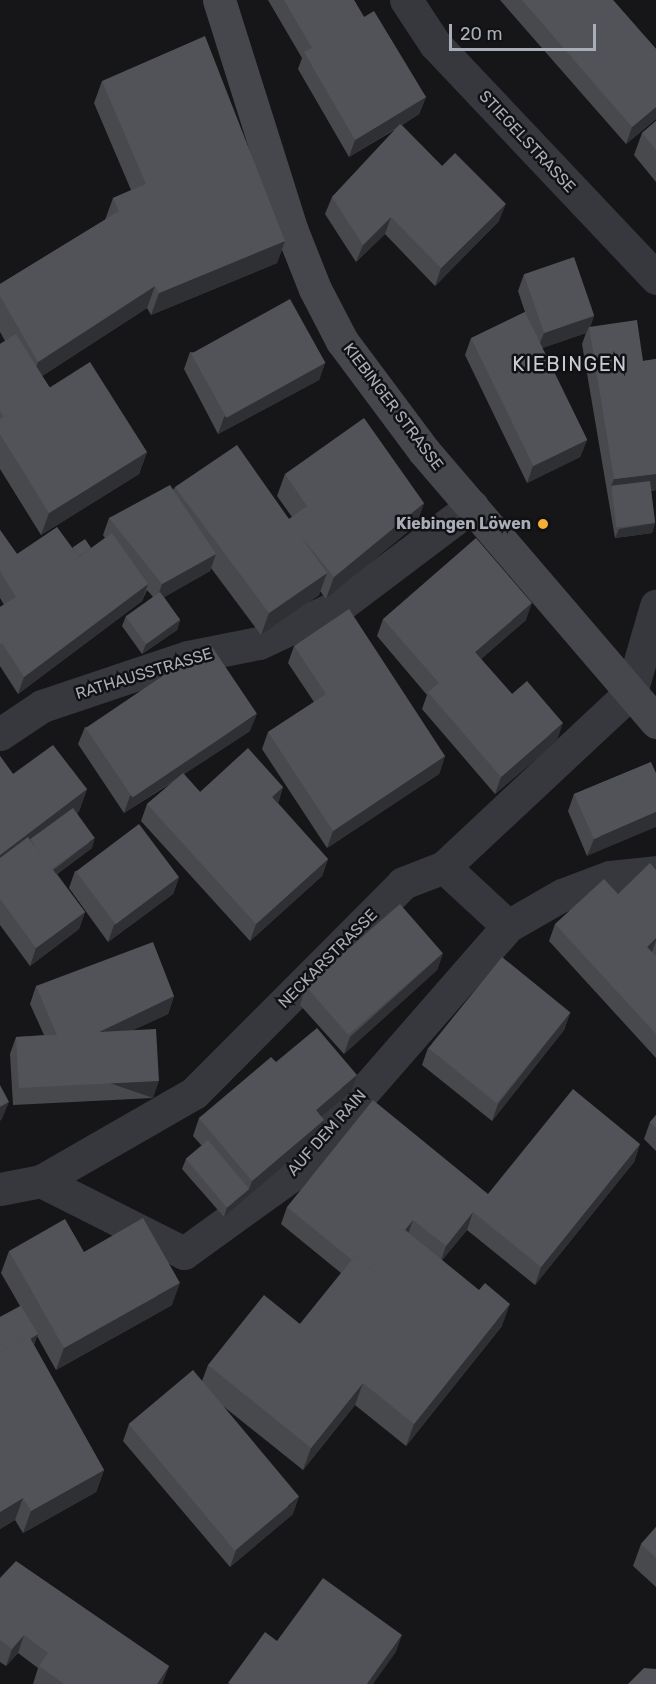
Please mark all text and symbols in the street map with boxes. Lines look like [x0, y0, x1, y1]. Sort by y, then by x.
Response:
scale bar [452, 12, 599, 50]
text: 20 m [460, 23, 502, 45]
street label: STIEGELSTRASSE [475, 87, 579, 197]
street label: KIEBINGER STRASSE [339, 339, 447, 475]
district label: KIEBINGEN [512, 352, 628, 376]
place label: Kiebingen Löwen [396, 514, 531, 534]
marker: Kiebingen Löwen [536, 517, 550, 531]
street label: RATHAUSSTRASSE [73, 644, 215, 704]
street label: NECKARSTRASSE [275, 906, 381, 1012]
street label: AUF DEM RAIN [283, 1086, 371, 1180]

